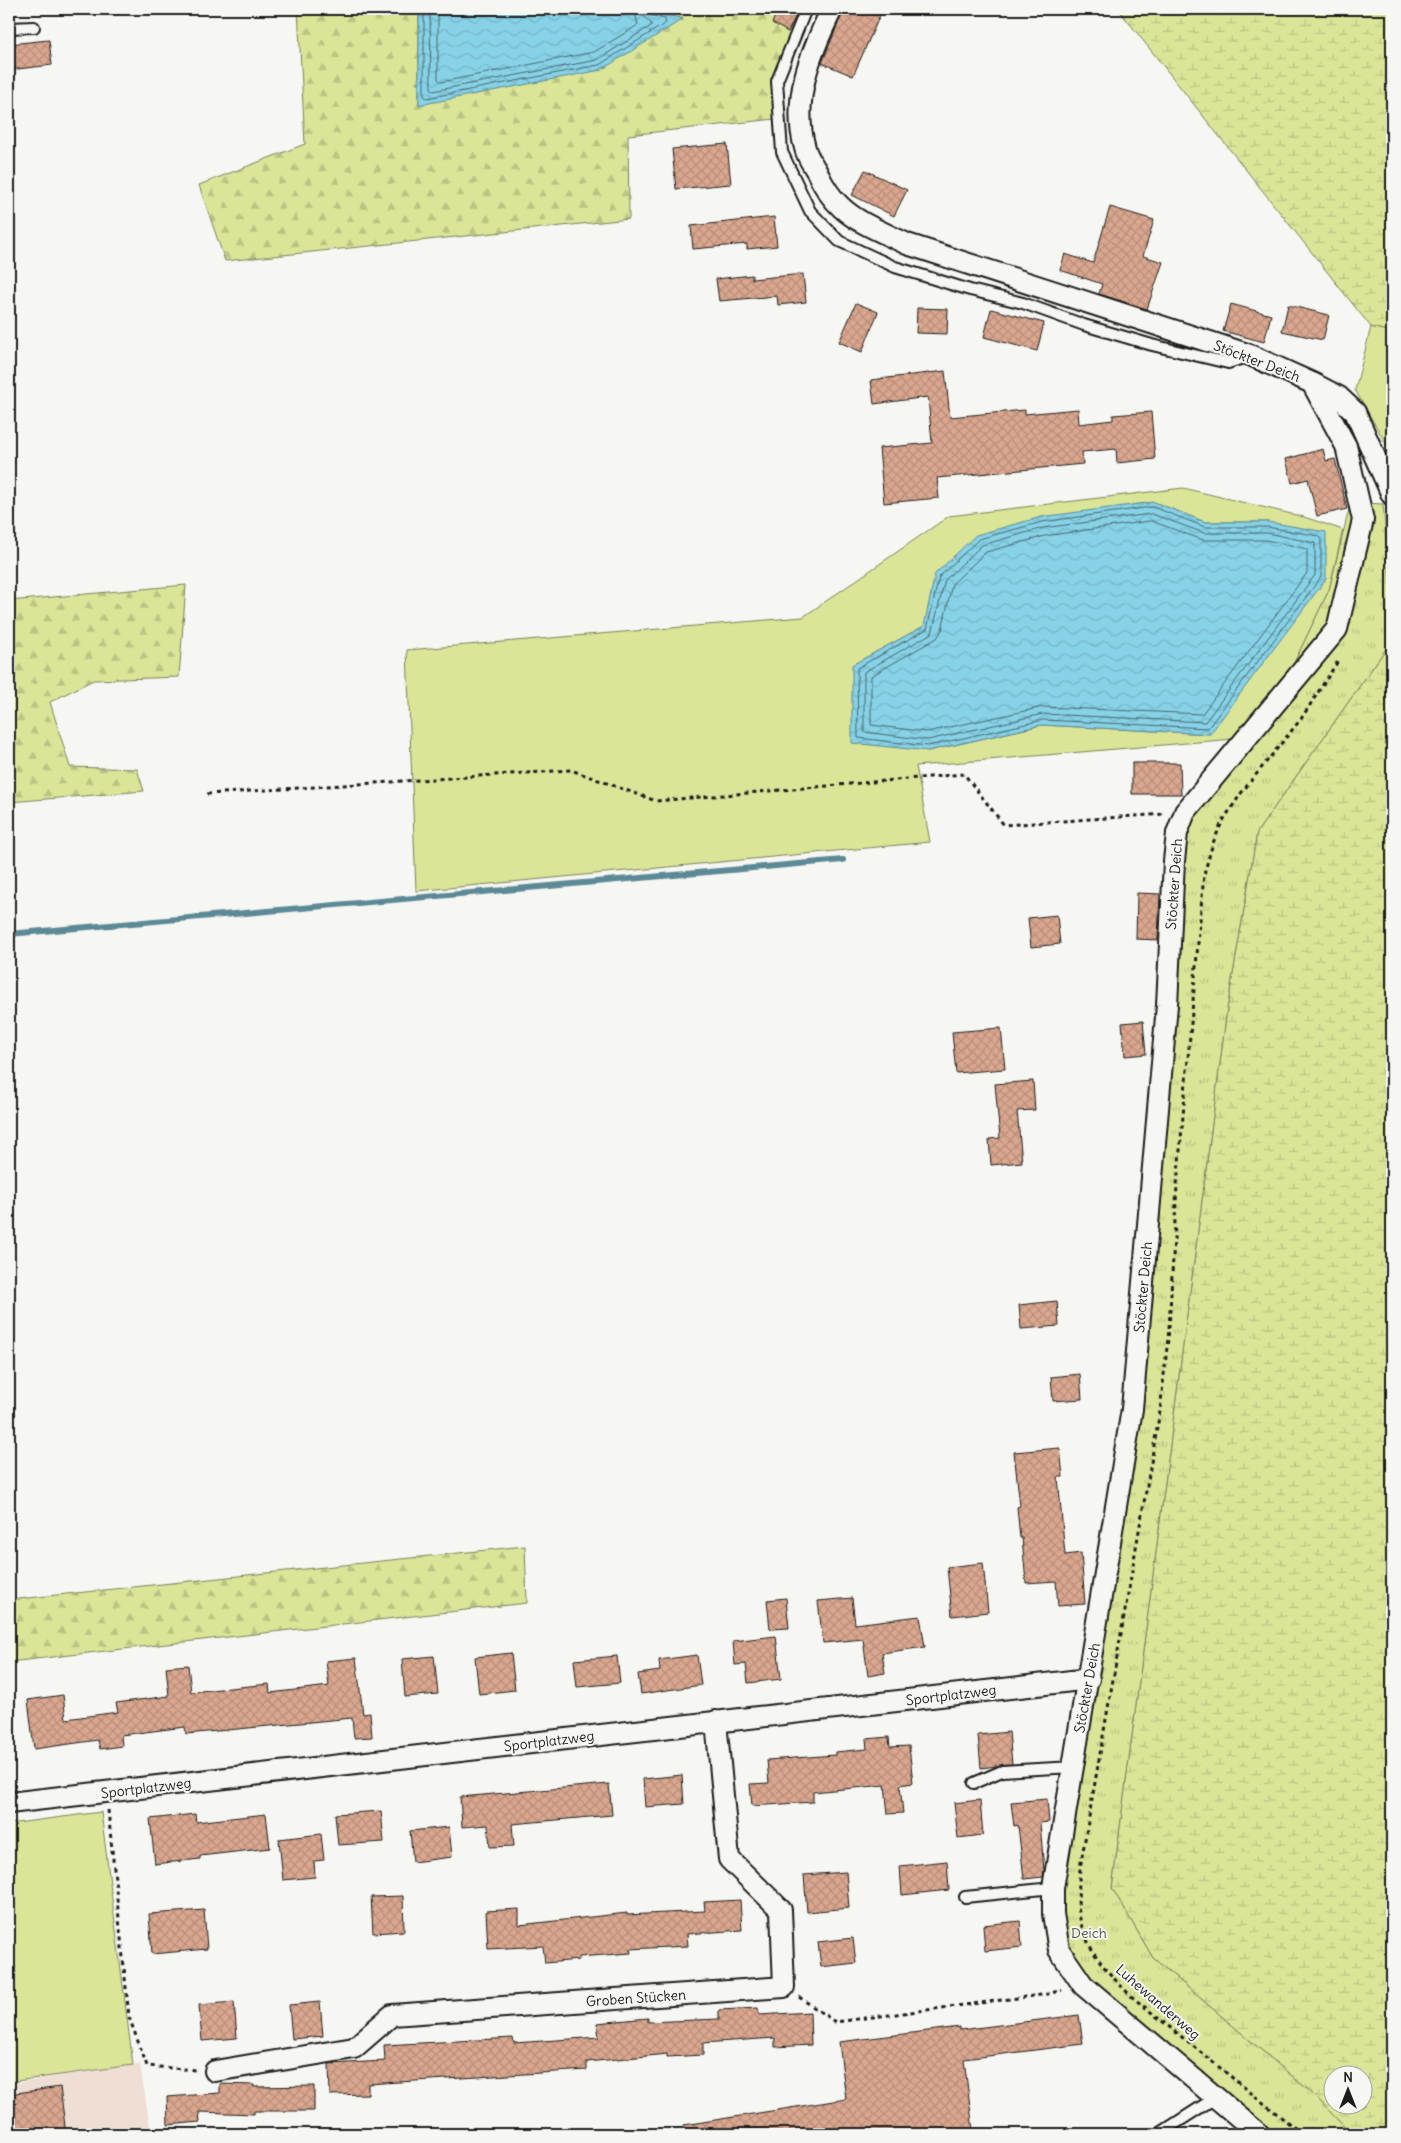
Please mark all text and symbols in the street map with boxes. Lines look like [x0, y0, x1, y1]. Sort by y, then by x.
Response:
street label: Stöckter Deich [1211, 336, 1303, 386]
street label: Stöckter Deich [1162, 838, 1186, 930]
street label: Stöckter Deich [1130, 1241, 1156, 1333]
street label: Stöckter Deich [1070, 1641, 1104, 1735]
street label: Sportplatzweg [905, 1681, 997, 1709]
street label: Sportplatzweg [503, 1727, 595, 1755]
street label: Sportplatzweg [100, 1774, 192, 1802]
park label: Deich [1071, 1924, 1107, 1942]
street label: Luhewanderweg [1112, 1960, 1204, 2044]
street label: Groben Stücken [585, 1986, 687, 2010]
north arrow [1324, 2066, 1374, 2116]
text: N [1343, 2068, 1353, 2086]

